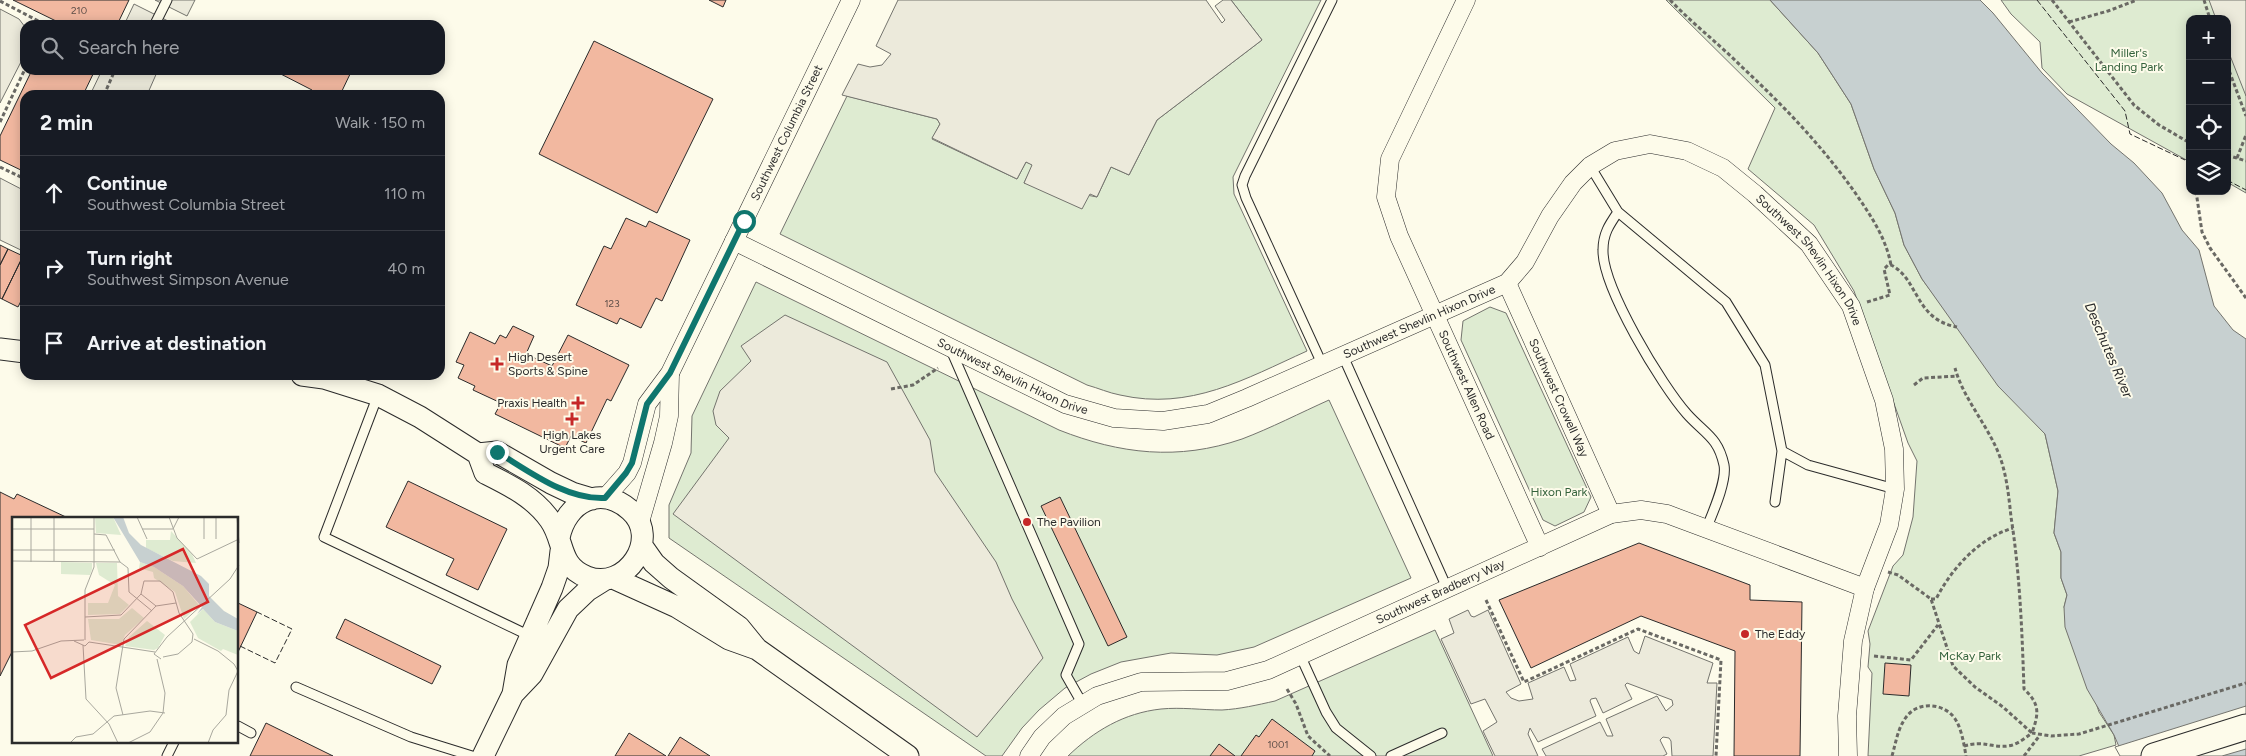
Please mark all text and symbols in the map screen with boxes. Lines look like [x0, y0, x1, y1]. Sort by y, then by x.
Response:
house number: 210 [71, 4, 87, 17]
map controls [2186, 15, 2231, 195]
button: + [2186, 15, 2231, 60]
search box [20, 20, 445, 75]
icon: search [38, 34, 66, 62]
text: Search here [78, 36, 180, 59]
park label: Miller's Landing Park [2095, 46, 2163, 74]
button: − [2186, 60, 2231, 105]
street label: Southwest Columbia Street [748, 62, 826, 203]
button: locate [2186, 105, 2231, 150]
text: 2 min [40, 110, 93, 135]
text: Walk · 150 m [335, 113, 425, 132]
button: layers [2186, 150, 2231, 195]
text: Continue [87, 172, 167, 195]
icon: ahead [40, 179, 68, 207]
text: 110 m [384, 184, 425, 203]
street label: Southwest Shevlin Hixon Drive [1753, 191, 1864, 328]
text: Southwest Columbia Street [87, 195, 285, 214]
route start [733, 210, 756, 233]
text: Turn right [87, 247, 173, 270]
icon: right [40, 254, 68, 282]
text: 40 m [387, 259, 425, 278]
text: Southwest Simpson Avenue [87, 270, 289, 289]
street label: Southwest Shevlin Hixon Drive [1341, 282, 1498, 362]
house number: 123 [604, 297, 620, 310]
water label: Deschutes River [2081, 300, 2137, 401]
street label: Southwest Allen Road [1436, 328, 1497, 442]
icon: arrive [40, 329, 68, 357]
text: Arrive at destination [87, 332, 266, 355]
street label: Southwest Shevlin Hixon Drive [935, 335, 1090, 417]
street label: Southwest Crowell Way [1526, 337, 1592, 460]
place label: High Desert Sports & Spine [508, 350, 588, 378]
marker: High Desert Sports & Spine [490, 357, 504, 371]
place label: Praxis Health [497, 396, 567, 410]
marker: Praxis Health [571, 396, 585, 410]
marker: High Lakes Urgent Care [565, 412, 579, 426]
place label: High Lakes Urgent Care [539, 428, 605, 456]
route end [486, 441, 509, 464]
park label: Hixon Park [1531, 485, 1588, 499]
place label: The Pavilion [1037, 515, 1101, 529]
marker: The Pavilion [1021, 516, 1033, 528]
inset map [12, 517, 239, 744]
street label: Southwest Bradberry Way [1374, 556, 1508, 627]
place label: The Eddy [1755, 627, 1806, 641]
marker: The Eddy [1739, 628, 1751, 640]
park label: McKay Park [1939, 649, 2001, 663]
house number: 1001 [1267, 738, 1289, 751]

